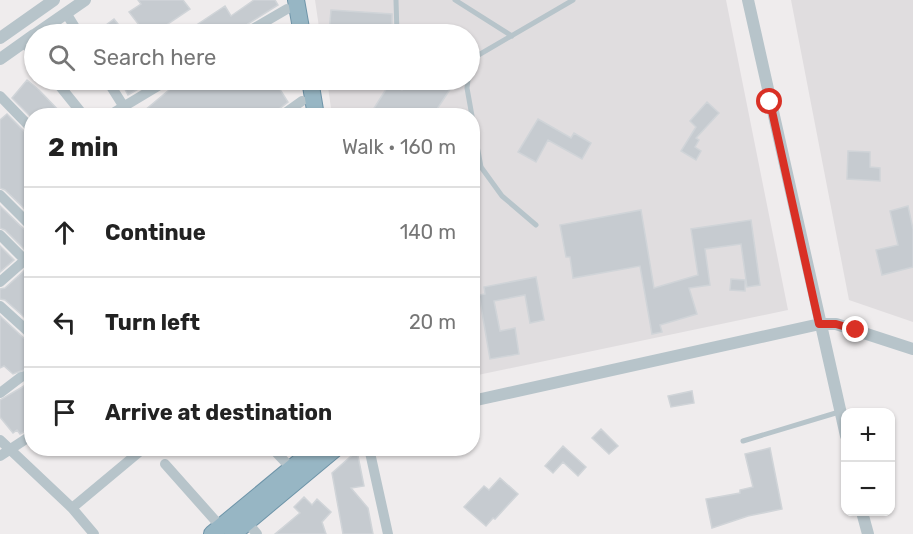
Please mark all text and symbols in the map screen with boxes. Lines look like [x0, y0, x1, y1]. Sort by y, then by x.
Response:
search box [24, 24, 480, 90]
icon: search [45, 41, 78, 74]
text: Search here [93, 44, 216, 71]
route start [756, 88, 782, 114]
text: 2 min [48, 132, 118, 163]
text: Walk · 160 m [342, 135, 456, 159]
icon: ahead [48, 216, 81, 249]
text: Continue [105, 219, 206, 246]
text: 140 m [400, 220, 456, 244]
icon: left [48, 306, 81, 339]
text: Turn left [105, 309, 200, 336]
text: 20 m [409, 310, 456, 334]
route end [842, 316, 868, 342]
icon: arrive [48, 396, 81, 429]
text: Arrive at destination [105, 399, 332, 426]
map controls [841, 408, 895, 516]
button: + [841, 408, 895, 462]
button: − [841, 462, 895, 516]

